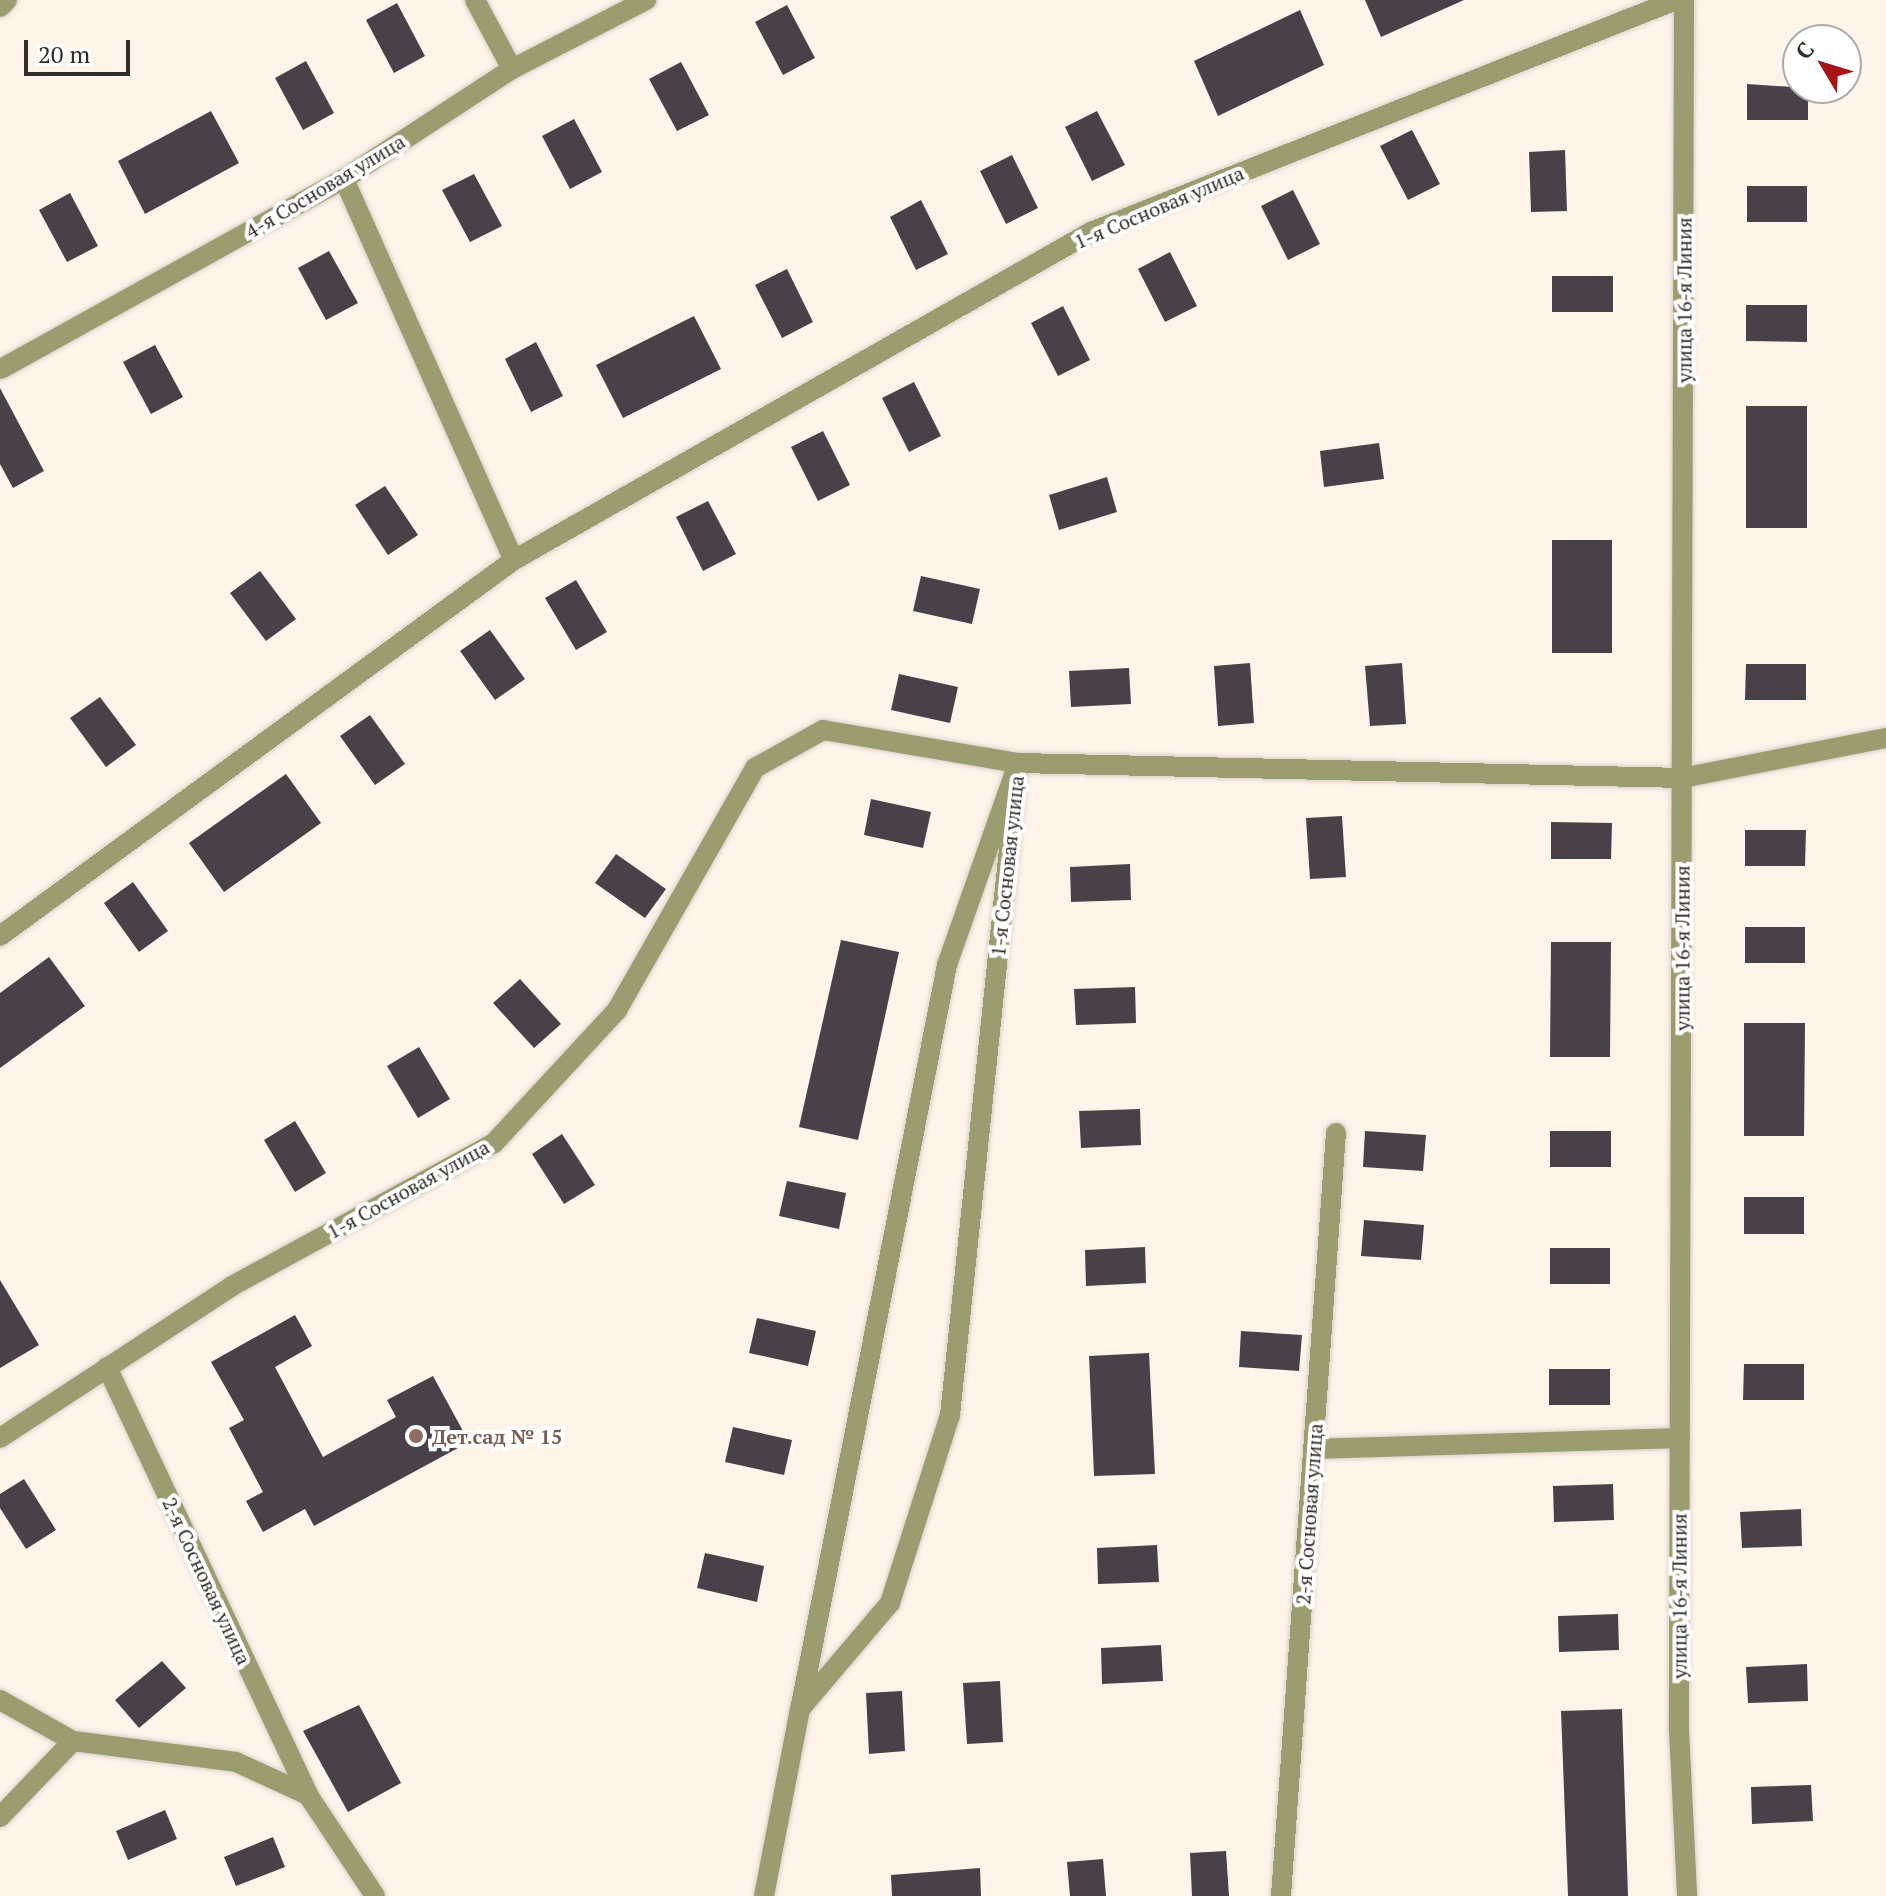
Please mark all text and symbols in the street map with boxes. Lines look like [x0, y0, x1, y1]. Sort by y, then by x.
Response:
scale bar [28, 24, 134, 74]
north arrow [1782, 24, 1862, 104]
text: С [1788, 36, 1820, 65]
text: 20 m [38, 38, 90, 70]
street label: 4-я Сосновая улица [241, 129, 409, 243]
street label: 1-я Сосновая улица [1071, 160, 1247, 254]
street label: улица 16-я Линия [1672, 217, 1696, 383]
street label: 1-я Сосновая улица [986, 774, 1028, 958]
street label: улица 16-я Линия [1670, 865, 1694, 1031]
street label: 1-я Сосновая улица [323, 1134, 493, 1244]
street label: 2-я Сосновая улица [1291, 1422, 1327, 1606]
place label: Дет.сад № 15 [432, 1424, 562, 1448]
marker: Дет.сад № 15 [407, 1427, 425, 1445]
street label: 2-я Сосновая улица [158, 1493, 256, 1669]
street label: улица 16-я Линия [1667, 1513, 1691, 1679]

